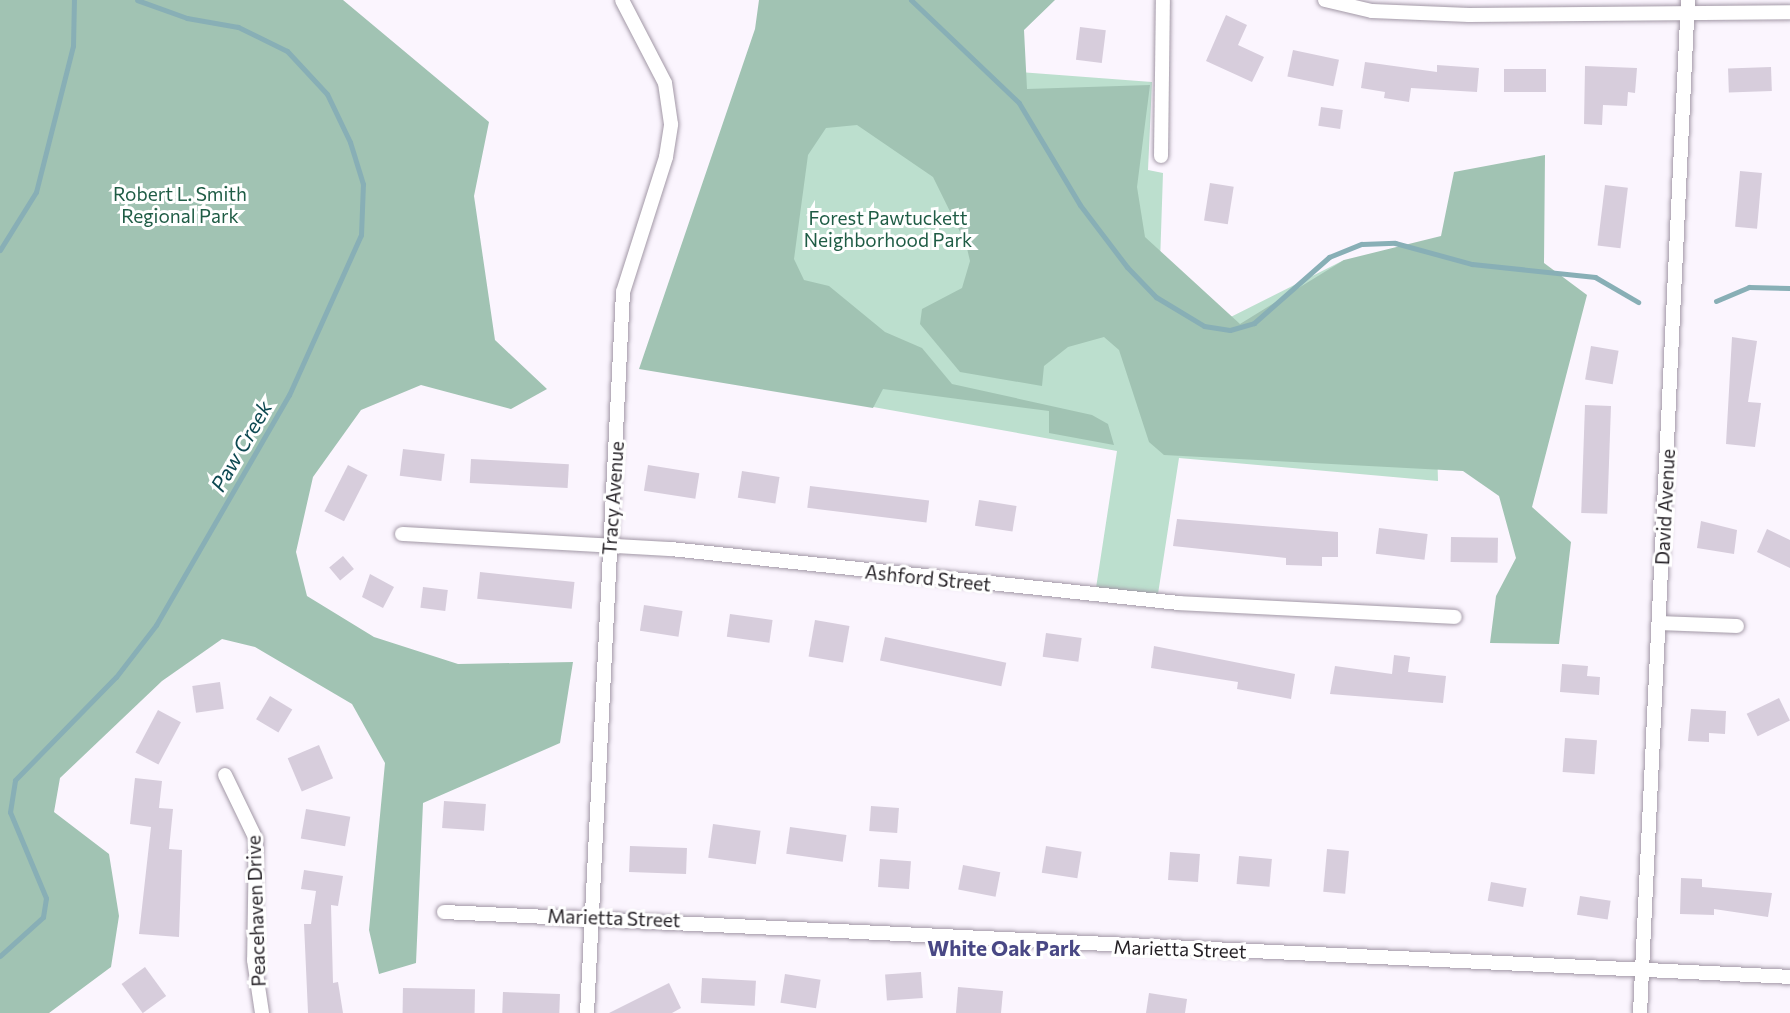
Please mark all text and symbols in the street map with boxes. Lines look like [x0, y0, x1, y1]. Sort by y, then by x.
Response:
park label: Robert L. Smith Regional Park [113, 183, 247, 227]
park label: Forest Pawtuckett Neighborhood Park [804, 207, 972, 251]
water label: Paw Creek [205, 396, 277, 496]
street label: Tracy Avenue [598, 440, 628, 556]
street label: David Avenue [1651, 448, 1679, 566]
street label: Ashford Street [864, 560, 992, 596]
street label: Peacehaven Drive [242, 835, 270, 987]
street label: Marietta Street [547, 904, 681, 932]
district label: White Oak Park [927, 935, 1081, 961]
street label: Marietta Street [1113, 935, 1247, 963]

